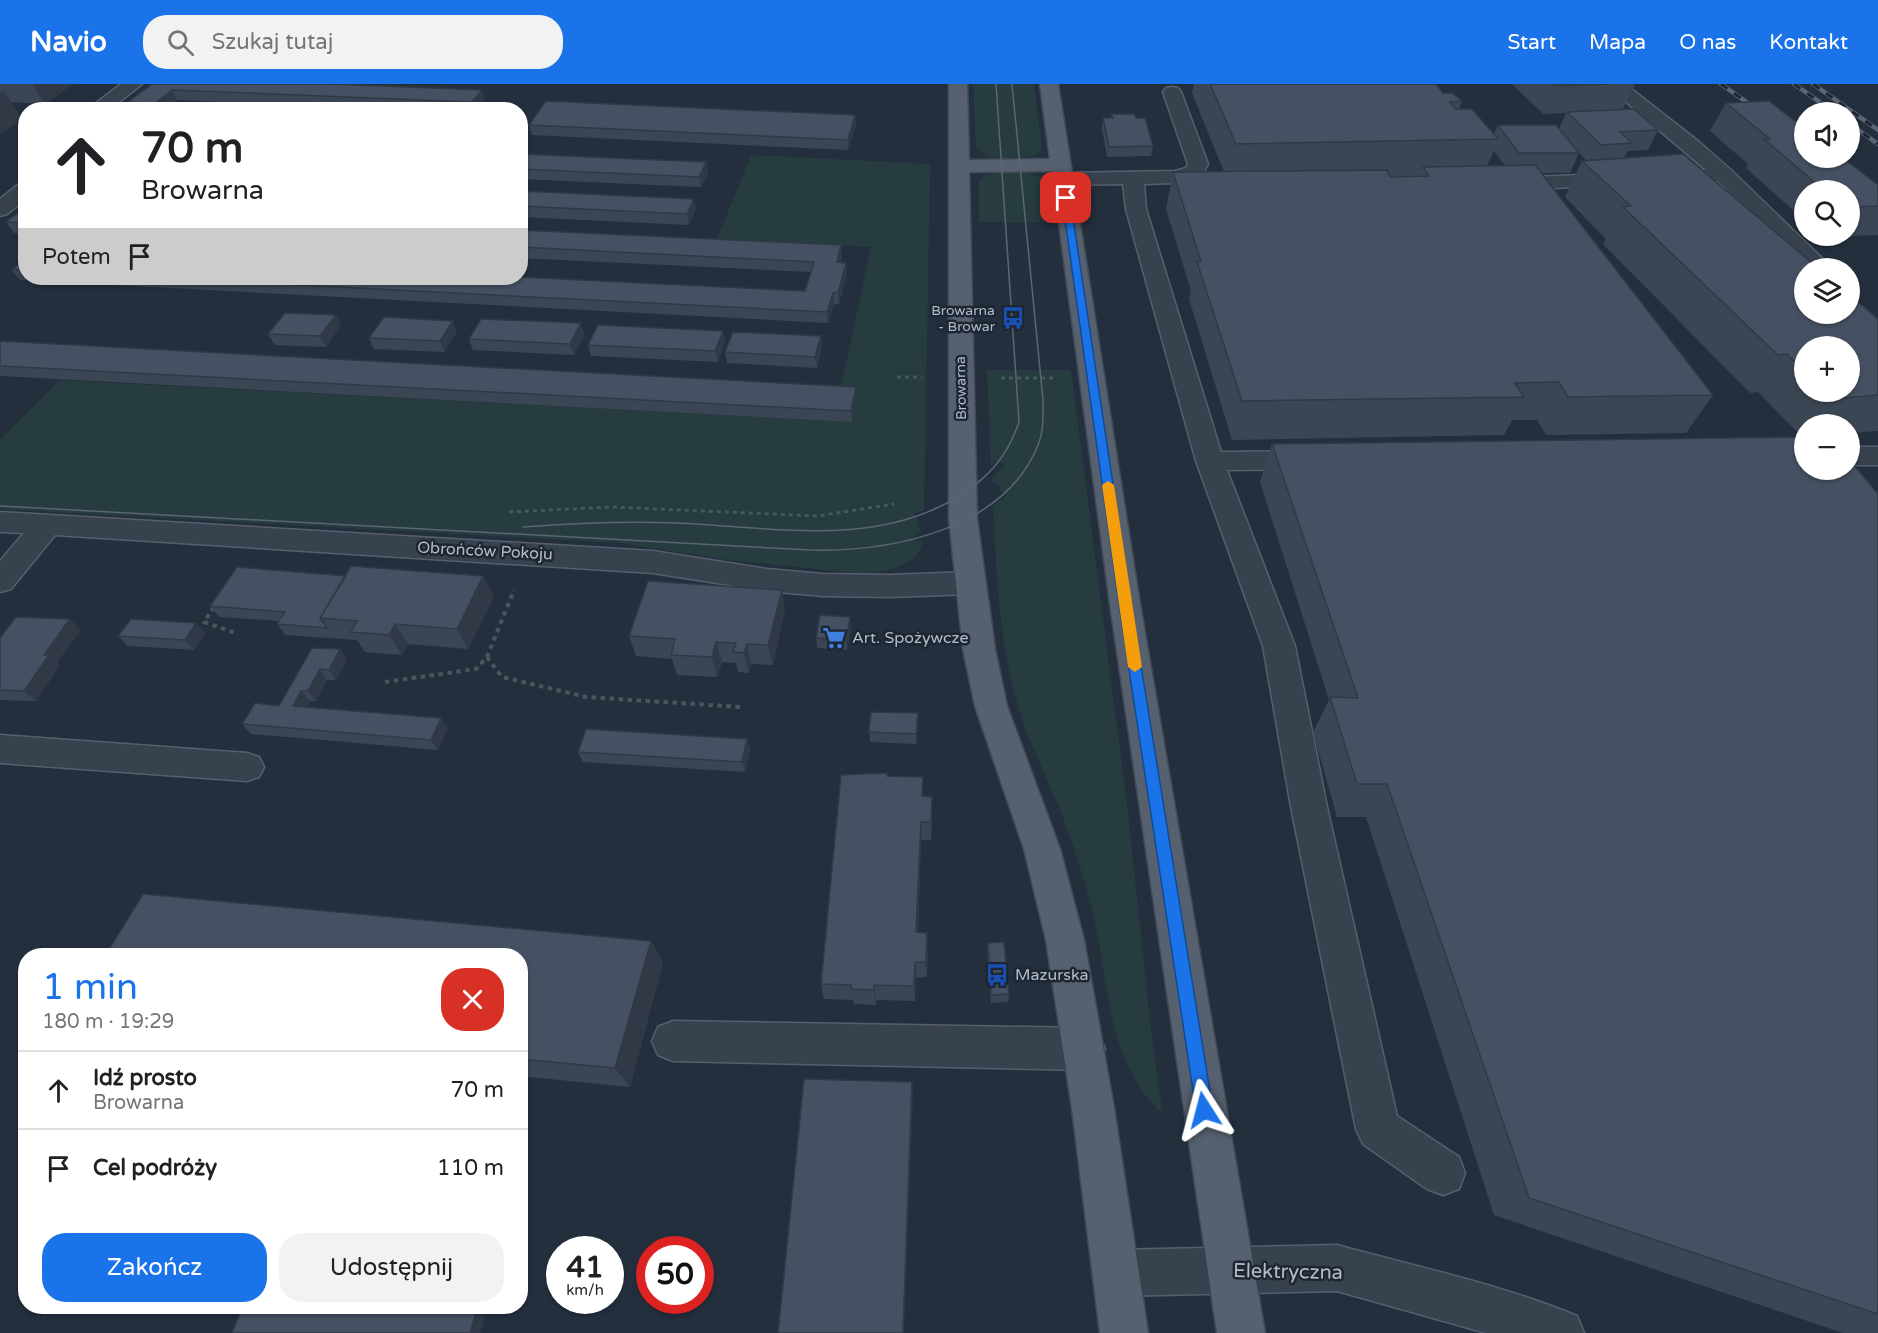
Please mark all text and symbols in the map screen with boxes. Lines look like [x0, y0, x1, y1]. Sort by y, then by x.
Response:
search box [143, 15, 563, 69]
text: Navio [30, 25, 107, 59]
icon: search [164, 26, 197, 59]
text: Szukaj tutaj [212, 29, 333, 55]
text: Start [1508, 30, 1556, 55]
text: Mapa [1589, 30, 1646, 55]
text: O nas [1679, 30, 1736, 55]
text: Kontakt [1769, 30, 1848, 55]
map controls [1794, 102, 1860, 480]
button: sound [1794, 102, 1860, 168]
text: 70 m [141, 123, 243, 174]
icon: ahead [42, 126, 120, 204]
pin [1040, 172, 1091, 223]
text: Browarna [141, 174, 264, 207]
button: search [1794, 180, 1860, 246]
icon: arrive [1049, 181, 1082, 214]
icon: arrive [123, 240, 156, 273]
text: Potem [42, 244, 111, 270]
button: layers [1794, 258, 1860, 324]
place label: Browarna - Browar [931, 302, 996, 335]
bus stop icon: Browarna - Browar [1000, 305, 1026, 331]
button: + [1794, 336, 1860, 402]
street label: Browarna [952, 356, 970, 420]
button: − [1794, 414, 1860, 480]
street label: Obrońców Pokoju [417, 537, 553, 565]
supermarket icon: Art. Spożywcze [821, 625, 847, 651]
place label: Art. Spożywcze [852, 628, 969, 648]
bus stop icon: Mazurska [984, 962, 1010, 988]
place label: Mazurska [1015, 965, 1089, 985]
text: 1 min [42, 966, 138, 1009]
button: close [441, 968, 504, 1031]
text: 180 m · 19:29 [42, 1010, 174, 1034]
text: Idź prosto [93, 1065, 197, 1091]
icon: ahead [42, 1074, 75, 1107]
text: 70 m [450, 1077, 504, 1103]
position arrow [1172, 1078, 1236, 1142]
text: Browarna [93, 1091, 184, 1115]
icon: arrive [42, 1152, 75, 1185]
text: Cel podróży [93, 1155, 217, 1181]
text: 110 m [437, 1155, 504, 1181]
button: Zakończ [42, 1233, 267, 1302]
button: Udostępnij [279, 1233, 504, 1302]
speed limit sign: 50 [636, 1236, 714, 1314]
text: 41 [566, 1249, 604, 1286]
street label: Elektryczna [1233, 1259, 1343, 1285]
text: km/h [566, 1281, 604, 1299]

